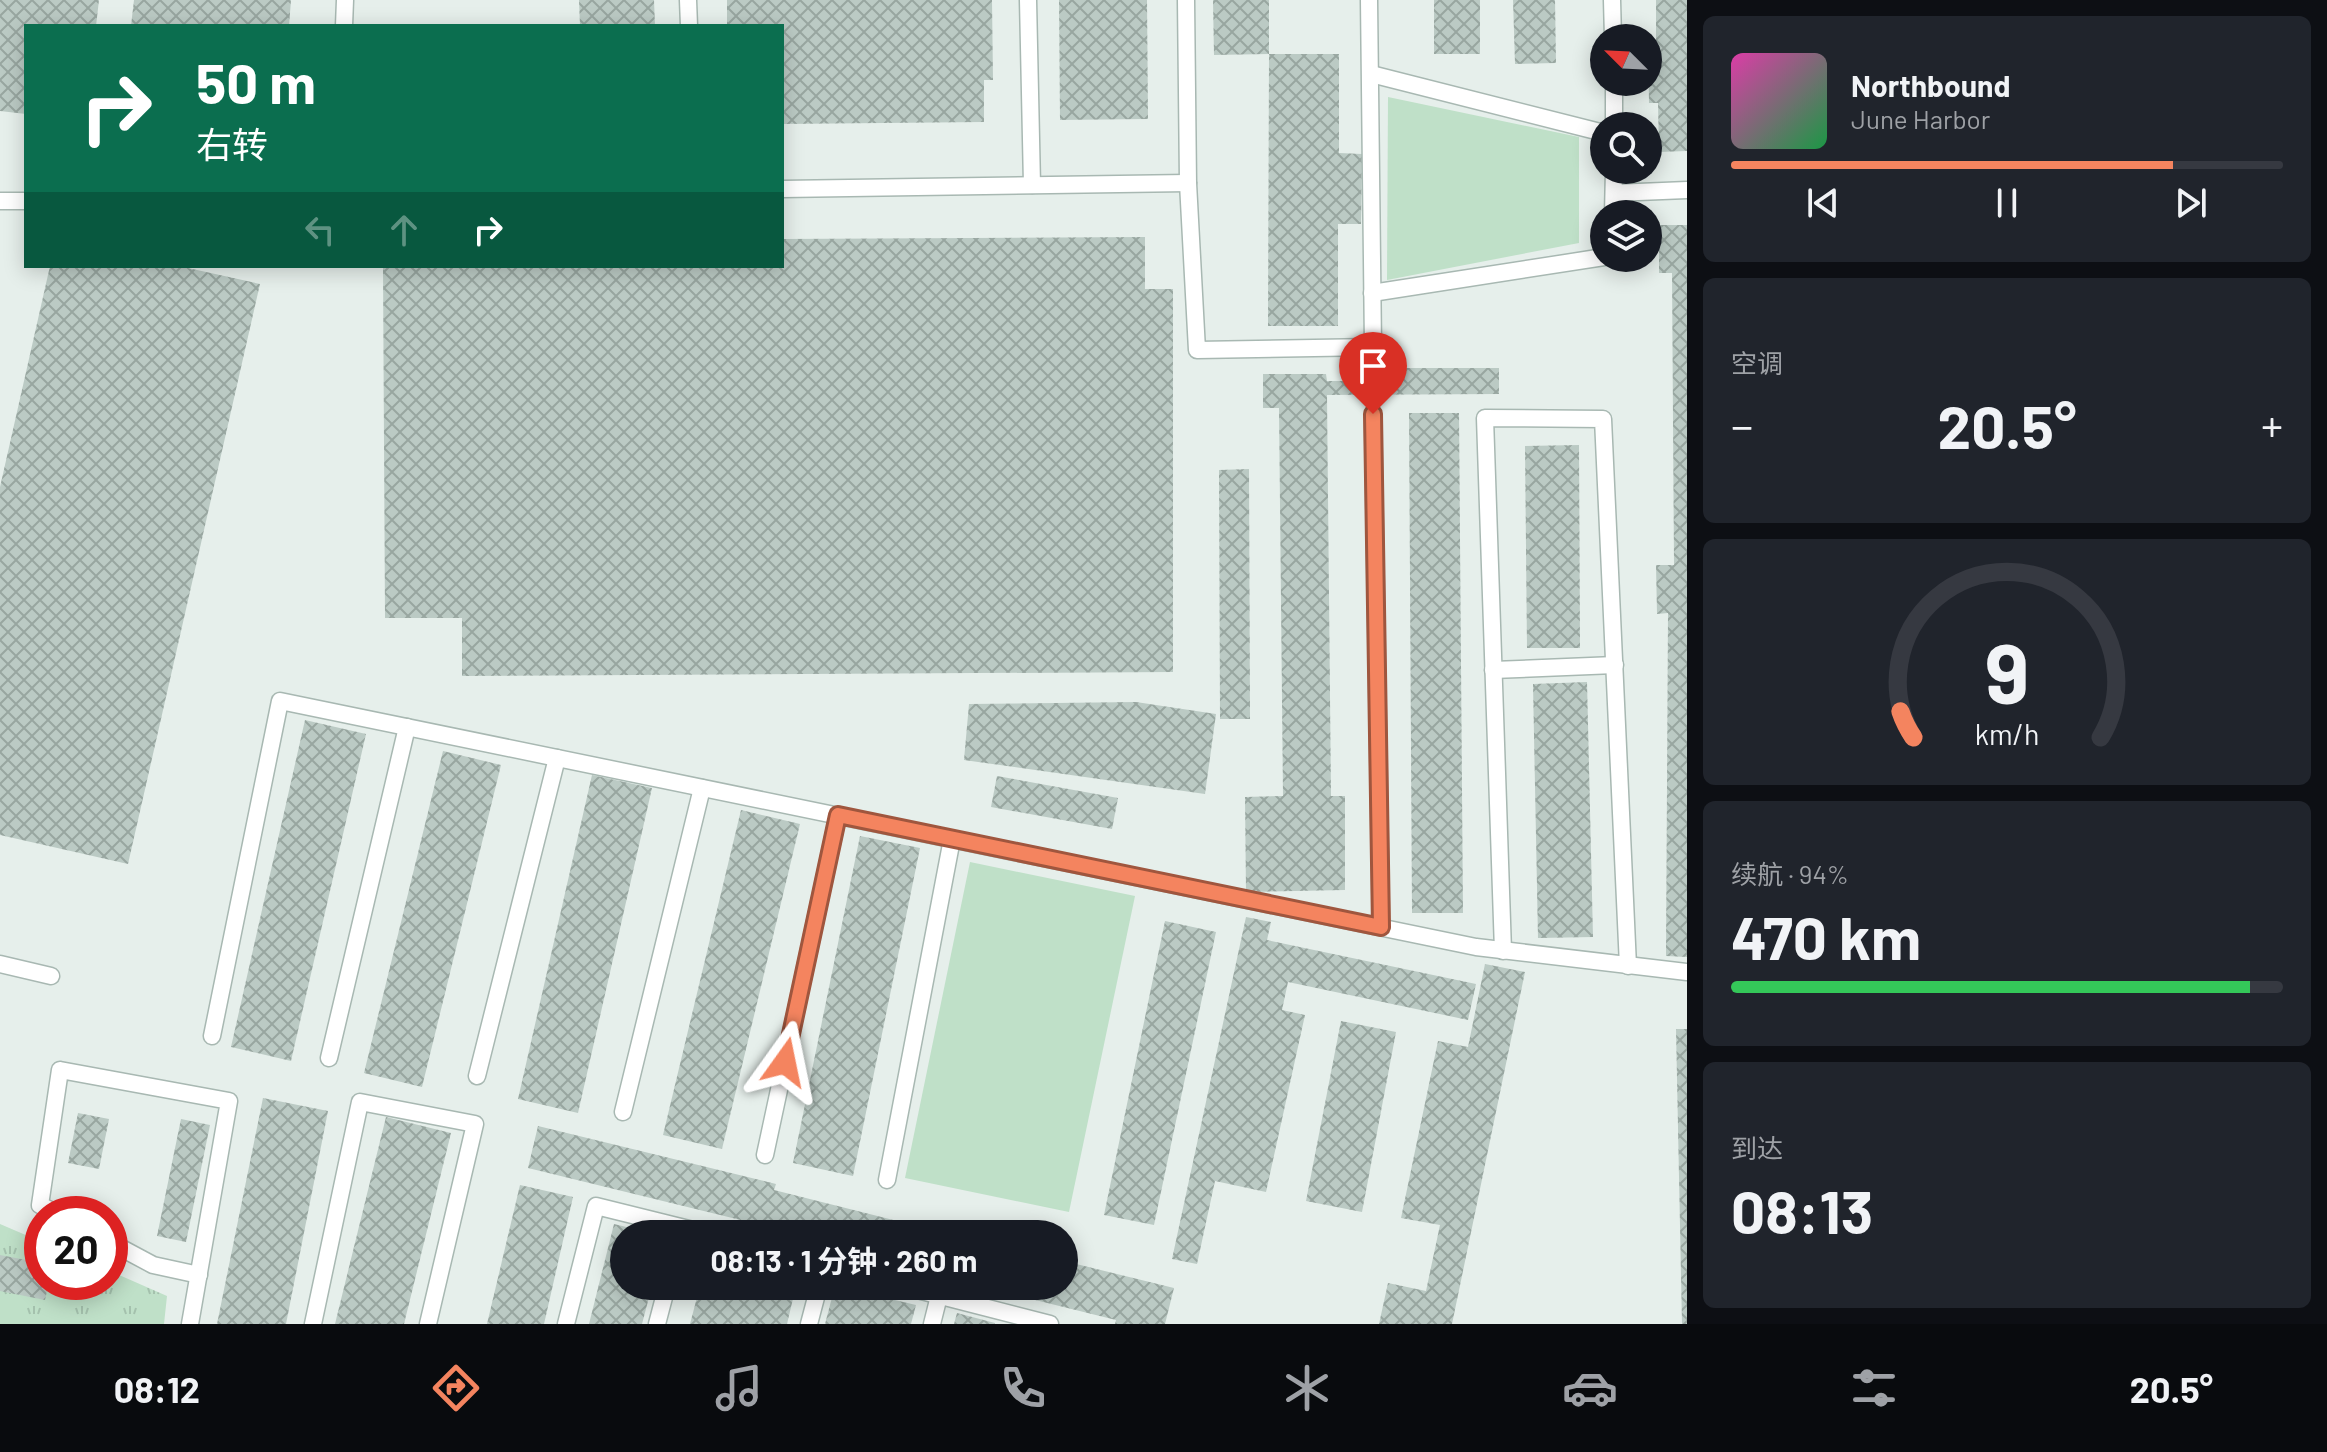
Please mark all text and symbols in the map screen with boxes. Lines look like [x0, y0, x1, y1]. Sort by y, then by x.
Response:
north arrow [1590, 24, 1662, 96]
map controls [1590, 24, 1662, 272]
text: 50 m [196, 48, 316, 115]
icon: right [64, 56, 168, 160]
text: Northbound [1851, 67, 2010, 103]
text: June Harbor [1851, 103, 1990, 134]
button: search [1590, 112, 1662, 184]
text: 右转 [196, 122, 268, 165]
icon: previous [1801, 181, 1845, 225]
icon: pause [1985, 181, 2029, 225]
icon: next [2169, 181, 2213, 225]
button: layers [1590, 200, 1662, 272]
icon: left [298, 208, 342, 252]
icon: ahead [382, 208, 426, 252]
icon: right [466, 208, 510, 252]
pin [1339, 332, 1407, 414]
icon: arrive [1351, 344, 1395, 388]
text: 空调 [1731, 347, 1783, 378]
text: 20.5° [1938, 389, 2076, 461]
text: − [1731, 398, 1753, 451]
text: + [2261, 398, 2283, 451]
text: 9 [1985, 621, 2029, 721]
text: km/h [1975, 716, 2039, 751]
text: 续航 · 94% [1731, 858, 1849, 889]
text: 470 km [1731, 900, 1921, 972]
position arrow [743, 1020, 827, 1104]
text: 到达 [1731, 1132, 1783, 1163]
text: 08:13 [1731, 1174, 1873, 1246]
speed limit sign: 20 [24, 1196, 128, 1300]
text: 08:13 · 1 分钟 · 260 m [711, 1242, 977, 1278]
icon: directions [428, 1360, 484, 1416]
icon: music [711, 1360, 767, 1416]
icon: phone [995, 1360, 1051, 1416]
icon: climate [1279, 1360, 1335, 1416]
icon: car [1562, 1360, 1618, 1416]
icon: filters [1846, 1360, 1902, 1416]
text: 08:12 [114, 1367, 200, 1410]
text: 20.5° [2130, 1367, 2213, 1410]

